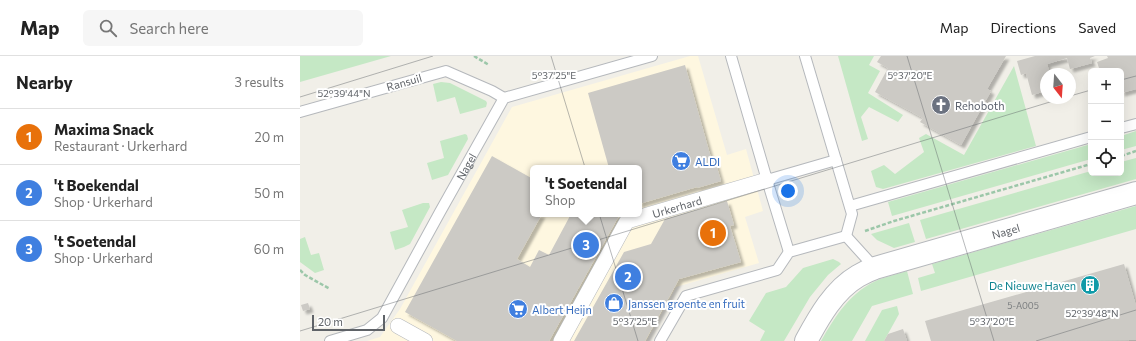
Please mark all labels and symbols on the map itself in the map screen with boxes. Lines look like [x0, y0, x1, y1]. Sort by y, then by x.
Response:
north arrow [1040, 68, 1076, 104]
text: 5°37'25"E [532, 69, 576, 81]
text: 5°37'20"E [887, 69, 933, 81]
street label: Ransuil [385, 71, 423, 93]
text: 52°39'44"N [317, 87, 371, 99]
church icon: Rehoboth [930, 94, 952, 116]
place label: Rehoboth [955, 99, 1005, 112]
supermarket icon: ALDI [670, 150, 692, 172]
street label: Nagel [453, 151, 478, 182]
place label: ALDI [695, 155, 720, 168]
your location [778, 181, 798, 201]
street label: Urkerhard [651, 193, 703, 220]
pin: 1 [700, 218, 726, 248]
street label: Nagel [990, 220, 1021, 241]
pin: 3 [573, 230, 599, 260]
pin: 2 [615, 262, 641, 292]
building icon: De Nieuwe Haven [1079, 274, 1101, 296]
place label: De Nieuwe Haven [989, 279, 1076, 292]
shop icon: Janssen groente en fruit [603, 292, 625, 314]
place label: Janssen groente en fruit [628, 297, 746, 311]
supermarket icon: Albert Heijn [507, 298, 529, 320]
house number: 5-A005 [1007, 300, 1039, 311]
place label: Albert Heijn [532, 303, 592, 316]
text: 52°39'48"N [1065, 307, 1119, 319]
scale bar [312, 313, 385, 332]
text: 5°37'25"E [613, 315, 657, 327]
text: 5°37'20"E [969, 315, 1015, 327]

